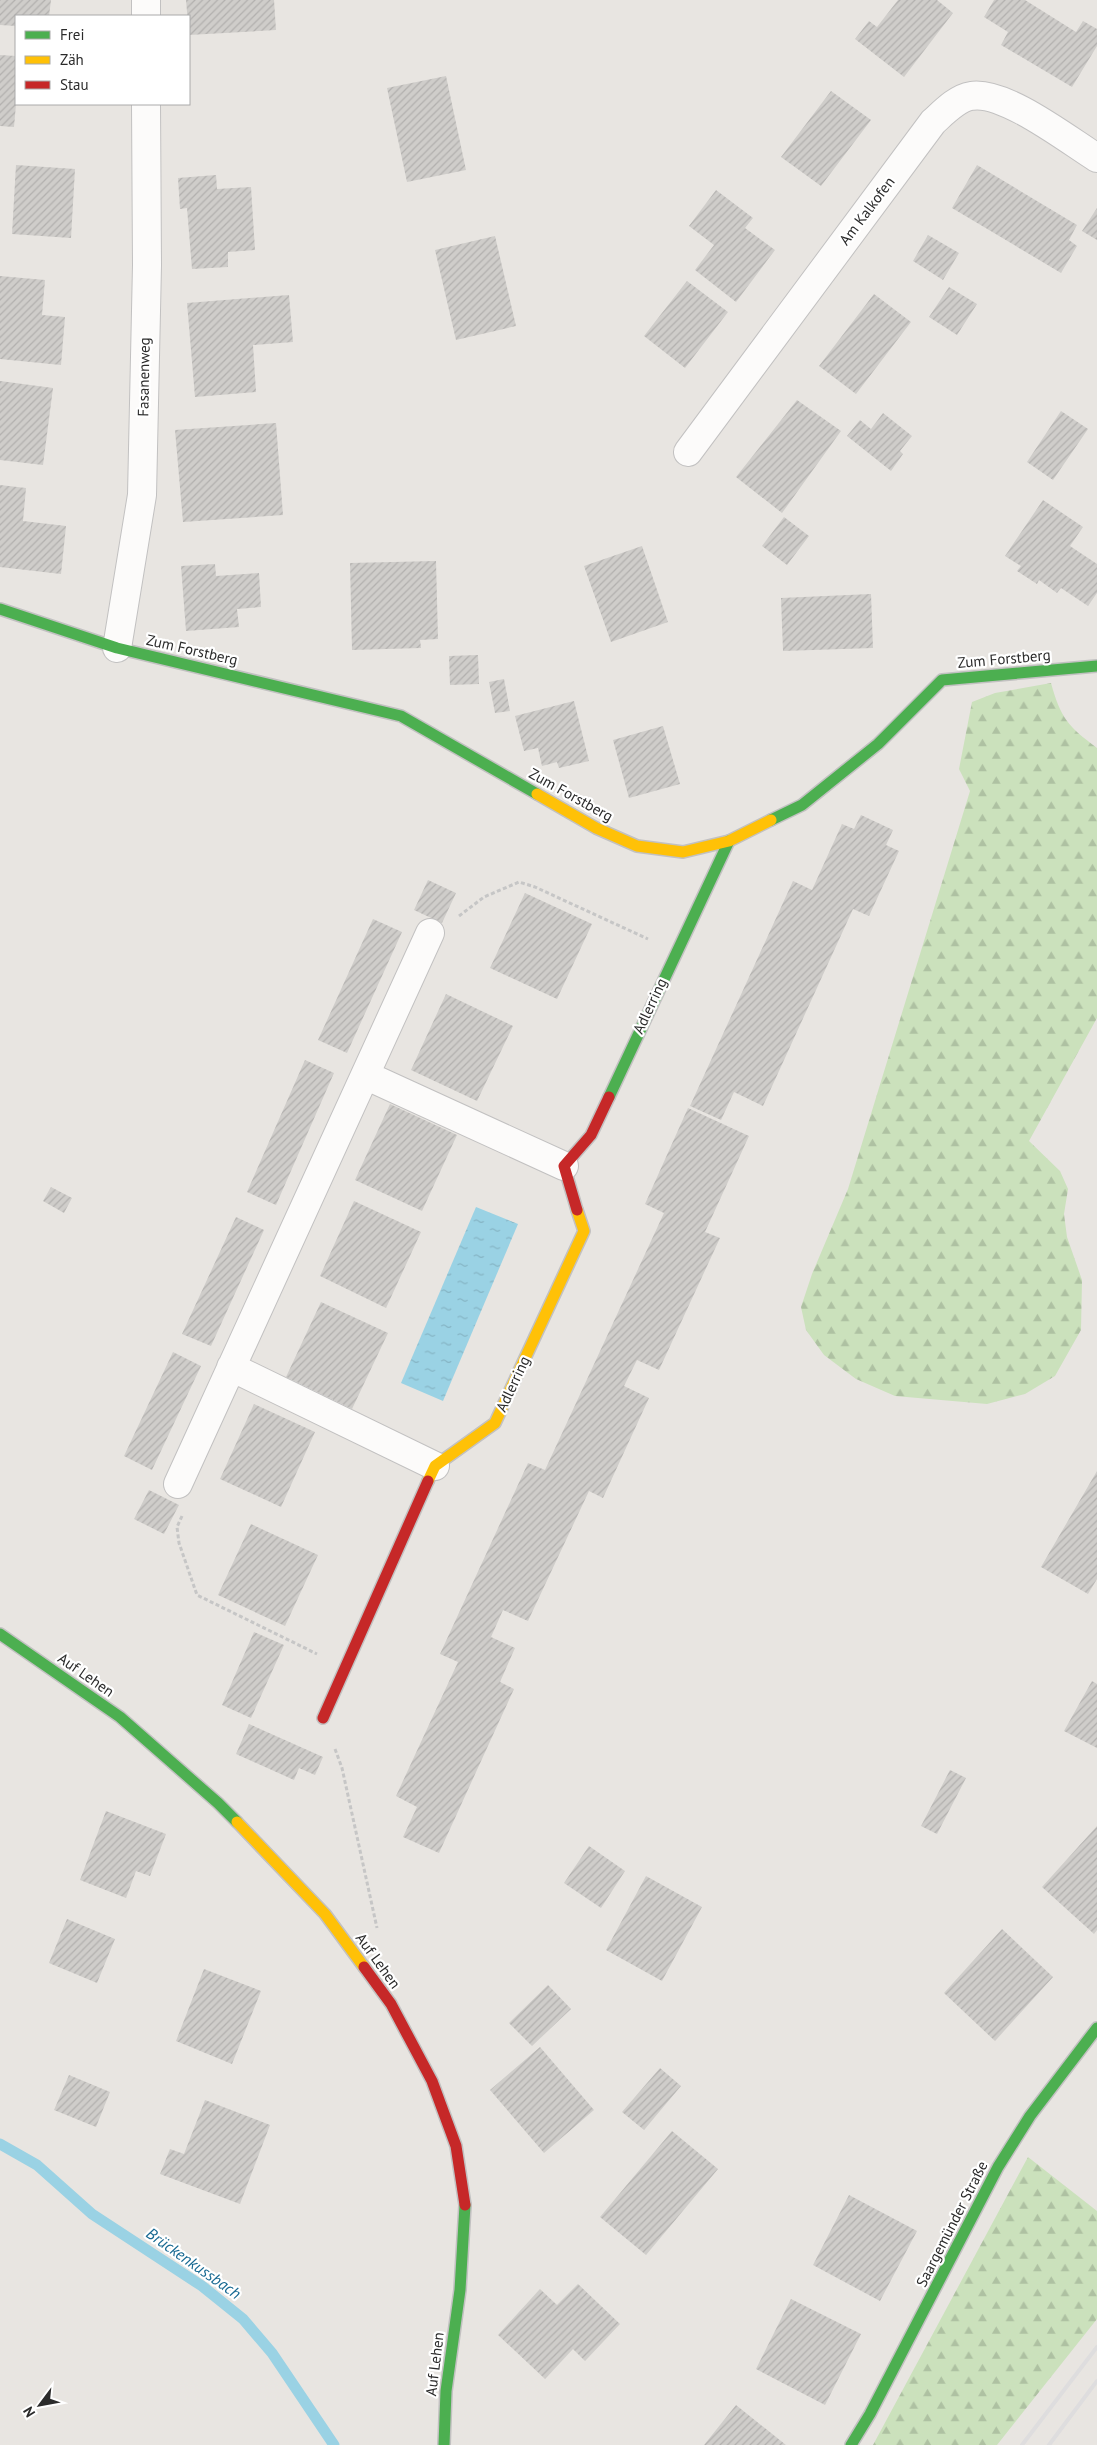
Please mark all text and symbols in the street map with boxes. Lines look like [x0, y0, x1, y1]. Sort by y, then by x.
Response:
legend [15, 15, 190, 105]
text: Frei [60, 25, 85, 44]
text: Zäh [60, 50, 84, 69]
text: Stau [60, 75, 89, 94]
street label: Am Kalkofen [835, 173, 899, 249]
street label: Fasanenweg [133, 337, 154, 417]
street label: Zum Forstberg [145, 630, 240, 669]
street label: Zum Forstberg [957, 645, 1051, 672]
street label: Zum Forstberg [526, 764, 617, 825]
street label: Adlerring [628, 975, 671, 1037]
street label: Adlerring [491, 1353, 534, 1415]
street label: Auf Lehen [55, 1648, 118, 1701]
street label: Auf Lehen [352, 1929, 405, 1992]
street label: Saargemünder Straße [912, 2158, 992, 2290]
water label: Brückenkussbach [143, 2223, 245, 2303]
street label: Auf Lehen [421, 2331, 448, 2397]
north arrow [15, 2380, 65, 2430]
text: N [19, 2403, 39, 2421]

